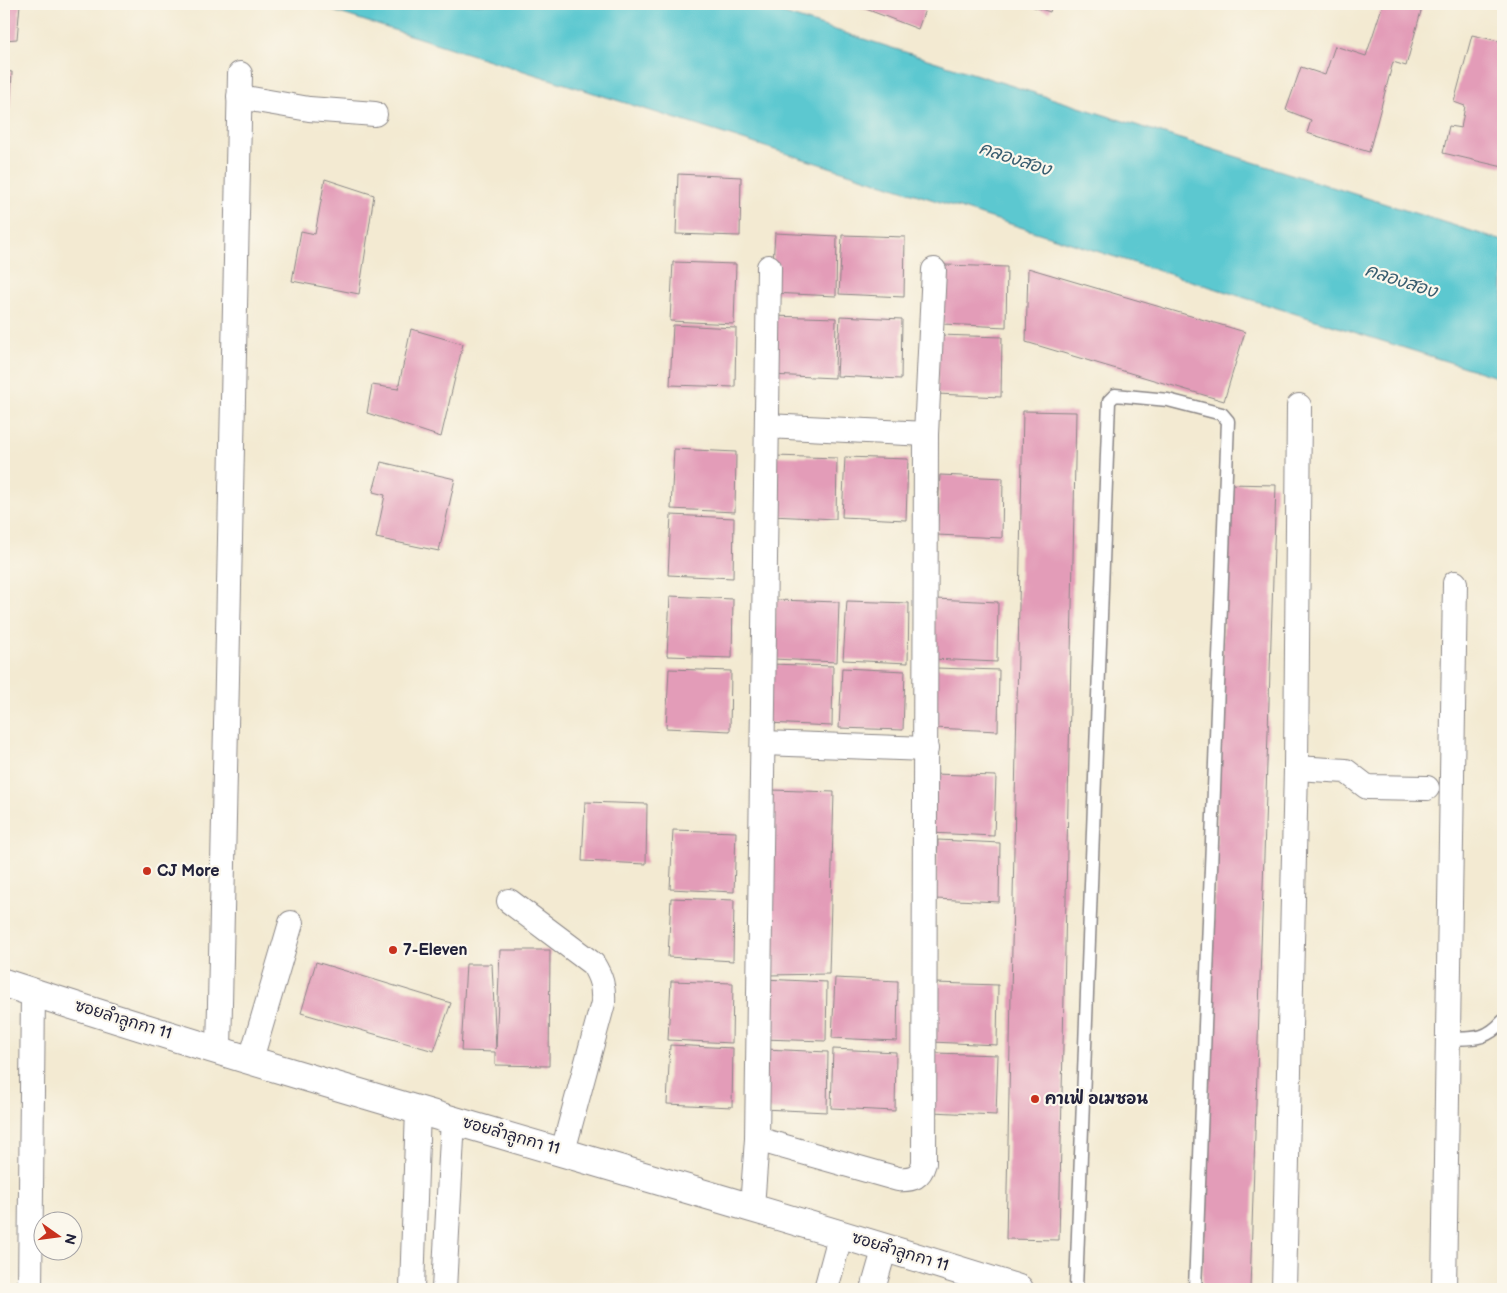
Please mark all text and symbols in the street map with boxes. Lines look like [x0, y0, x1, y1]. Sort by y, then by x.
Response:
water label: คลองสอง [977, 138, 1055, 181]
water label: คลองสอง [1363, 260, 1441, 303]
place label: CJ More [157, 862, 219, 881]
marker: CJ More [141, 865, 153, 877]
place label: 7-Eleven [403, 941, 467, 960]
marker: 7-Eleven [387, 944, 399, 956]
street label: ซอยลำลูกกา 11 [72, 994, 174, 1046]
place label: คาเฟ่ อเมซอน [1045, 1088, 1148, 1109]
marker: คาเฟ่ อเมซอน [1029, 1093, 1041, 1105]
street label: ซอยลำลูกกา 11 [460, 1111, 562, 1161]
north arrow [32, 1210, 82, 1260]
street label: ซอยลำลูกกา 11 [849, 1226, 951, 1278]
text: N [61, 1232, 80, 1246]

